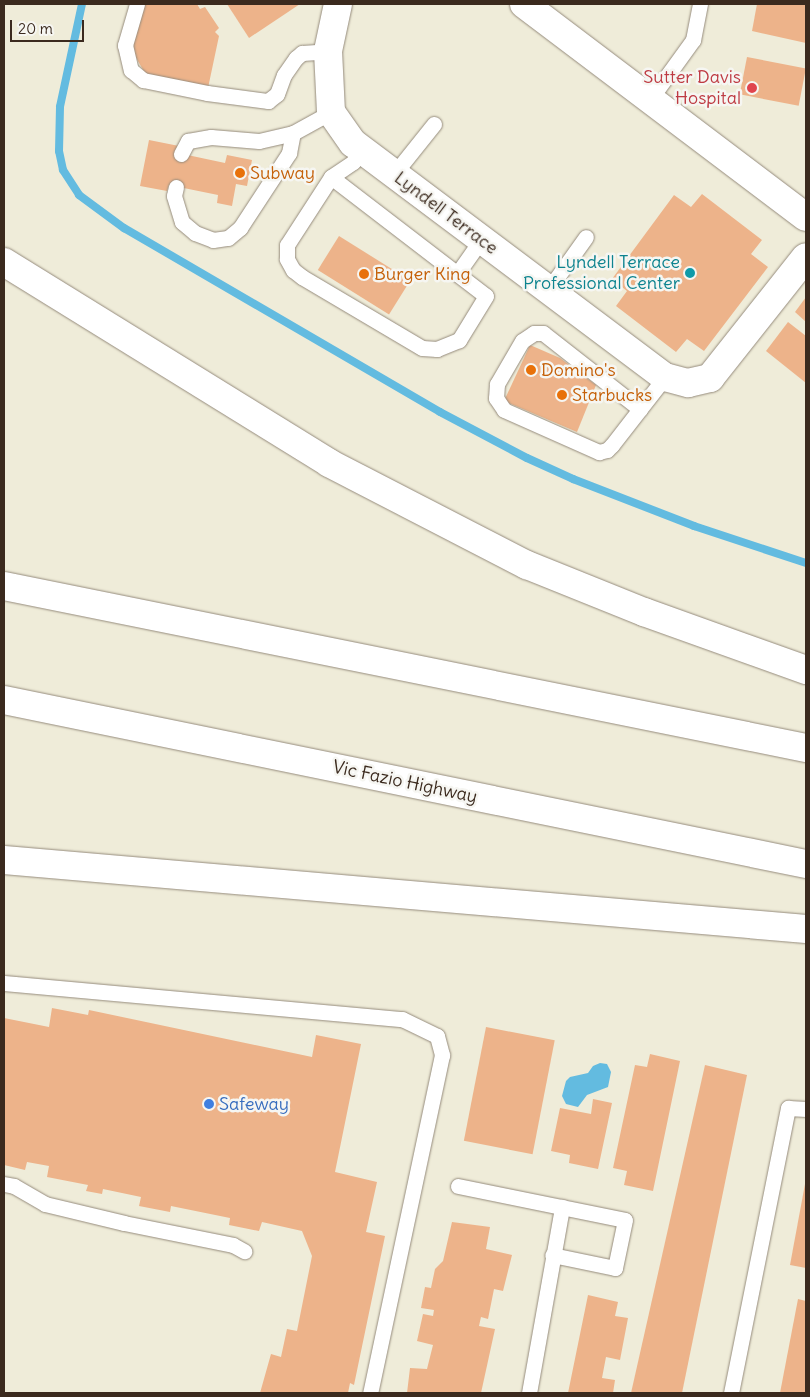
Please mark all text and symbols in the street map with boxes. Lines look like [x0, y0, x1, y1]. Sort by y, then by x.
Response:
scale bar [12, 10, 86, 42]
text: 20 m [18, 19, 53, 38]
place label: Sutter Davis Hospital [643, 67, 741, 110]
marker: Sutter Davis Hospital [745, 81, 759, 95]
place label: Subway [250, 162, 315, 184]
marker: Subway [234, 167, 246, 179]
street label: Lyndell Terrace [390, 167, 502, 259]
place label: Lyndell Terrace Professional Center [523, 252, 680, 294]
place label: Burger King [374, 263, 470, 285]
marker: Lyndell Terrace Professional Center [684, 267, 696, 279]
marker: Burger King [358, 268, 370, 280]
place label: Domino's [541, 359, 616, 381]
marker: Domino's [525, 364, 537, 376]
place label: Starbucks [572, 384, 652, 406]
marker: Starbucks [556, 389, 568, 401]
street label: Vic Fazio Highway [331, 756, 479, 808]
place label: Safeway [219, 1093, 289, 1115]
marker: Safeway [203, 1098, 215, 1110]

